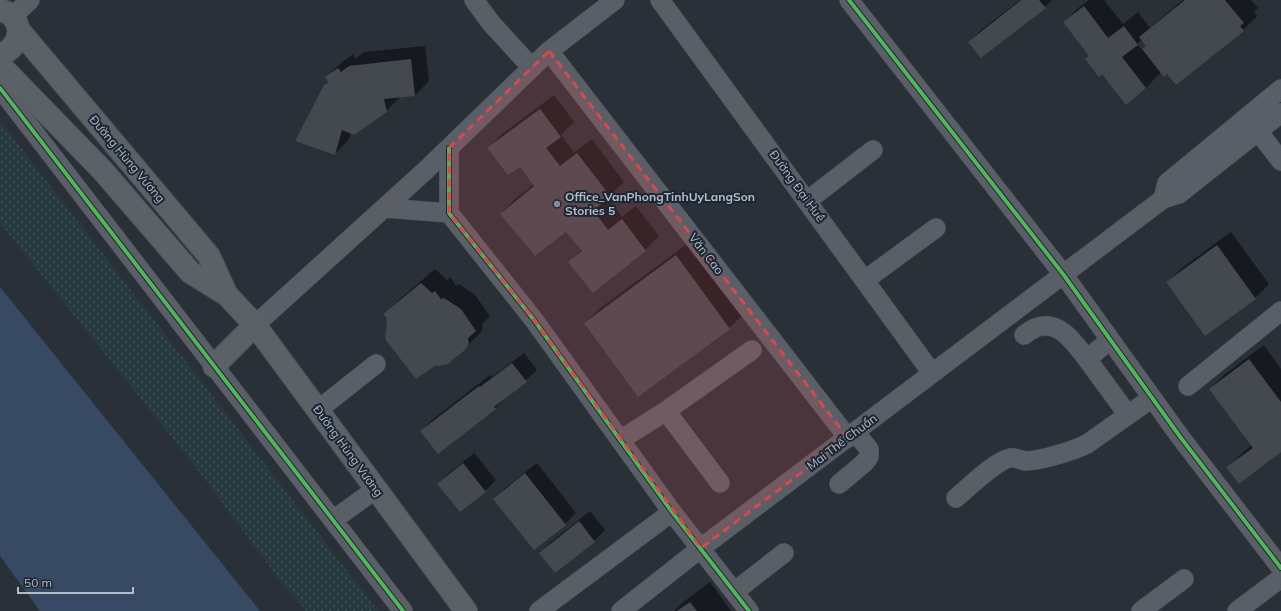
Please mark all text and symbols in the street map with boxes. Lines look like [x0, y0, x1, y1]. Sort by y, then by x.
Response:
street label: Đường Hùng Vương [86, 112, 168, 205]
street label: Đường Đại Huề [766, 147, 828, 224]
place label: Office_VanPhongTinhUyLangSon Stories 5 [565, 189, 755, 218]
marker: Office_VanPhongTinhUyLangSon Stories 5 [552, 199, 562, 209]
street label: Văn Cao [686, 230, 727, 277]
street label: Đường Hùng Vương [310, 402, 387, 499]
street label: Mai Thế Chuẩn [804, 410, 880, 473]
scale bar [18, 569, 133, 595]
text: 50 m [24, 575, 52, 590]

